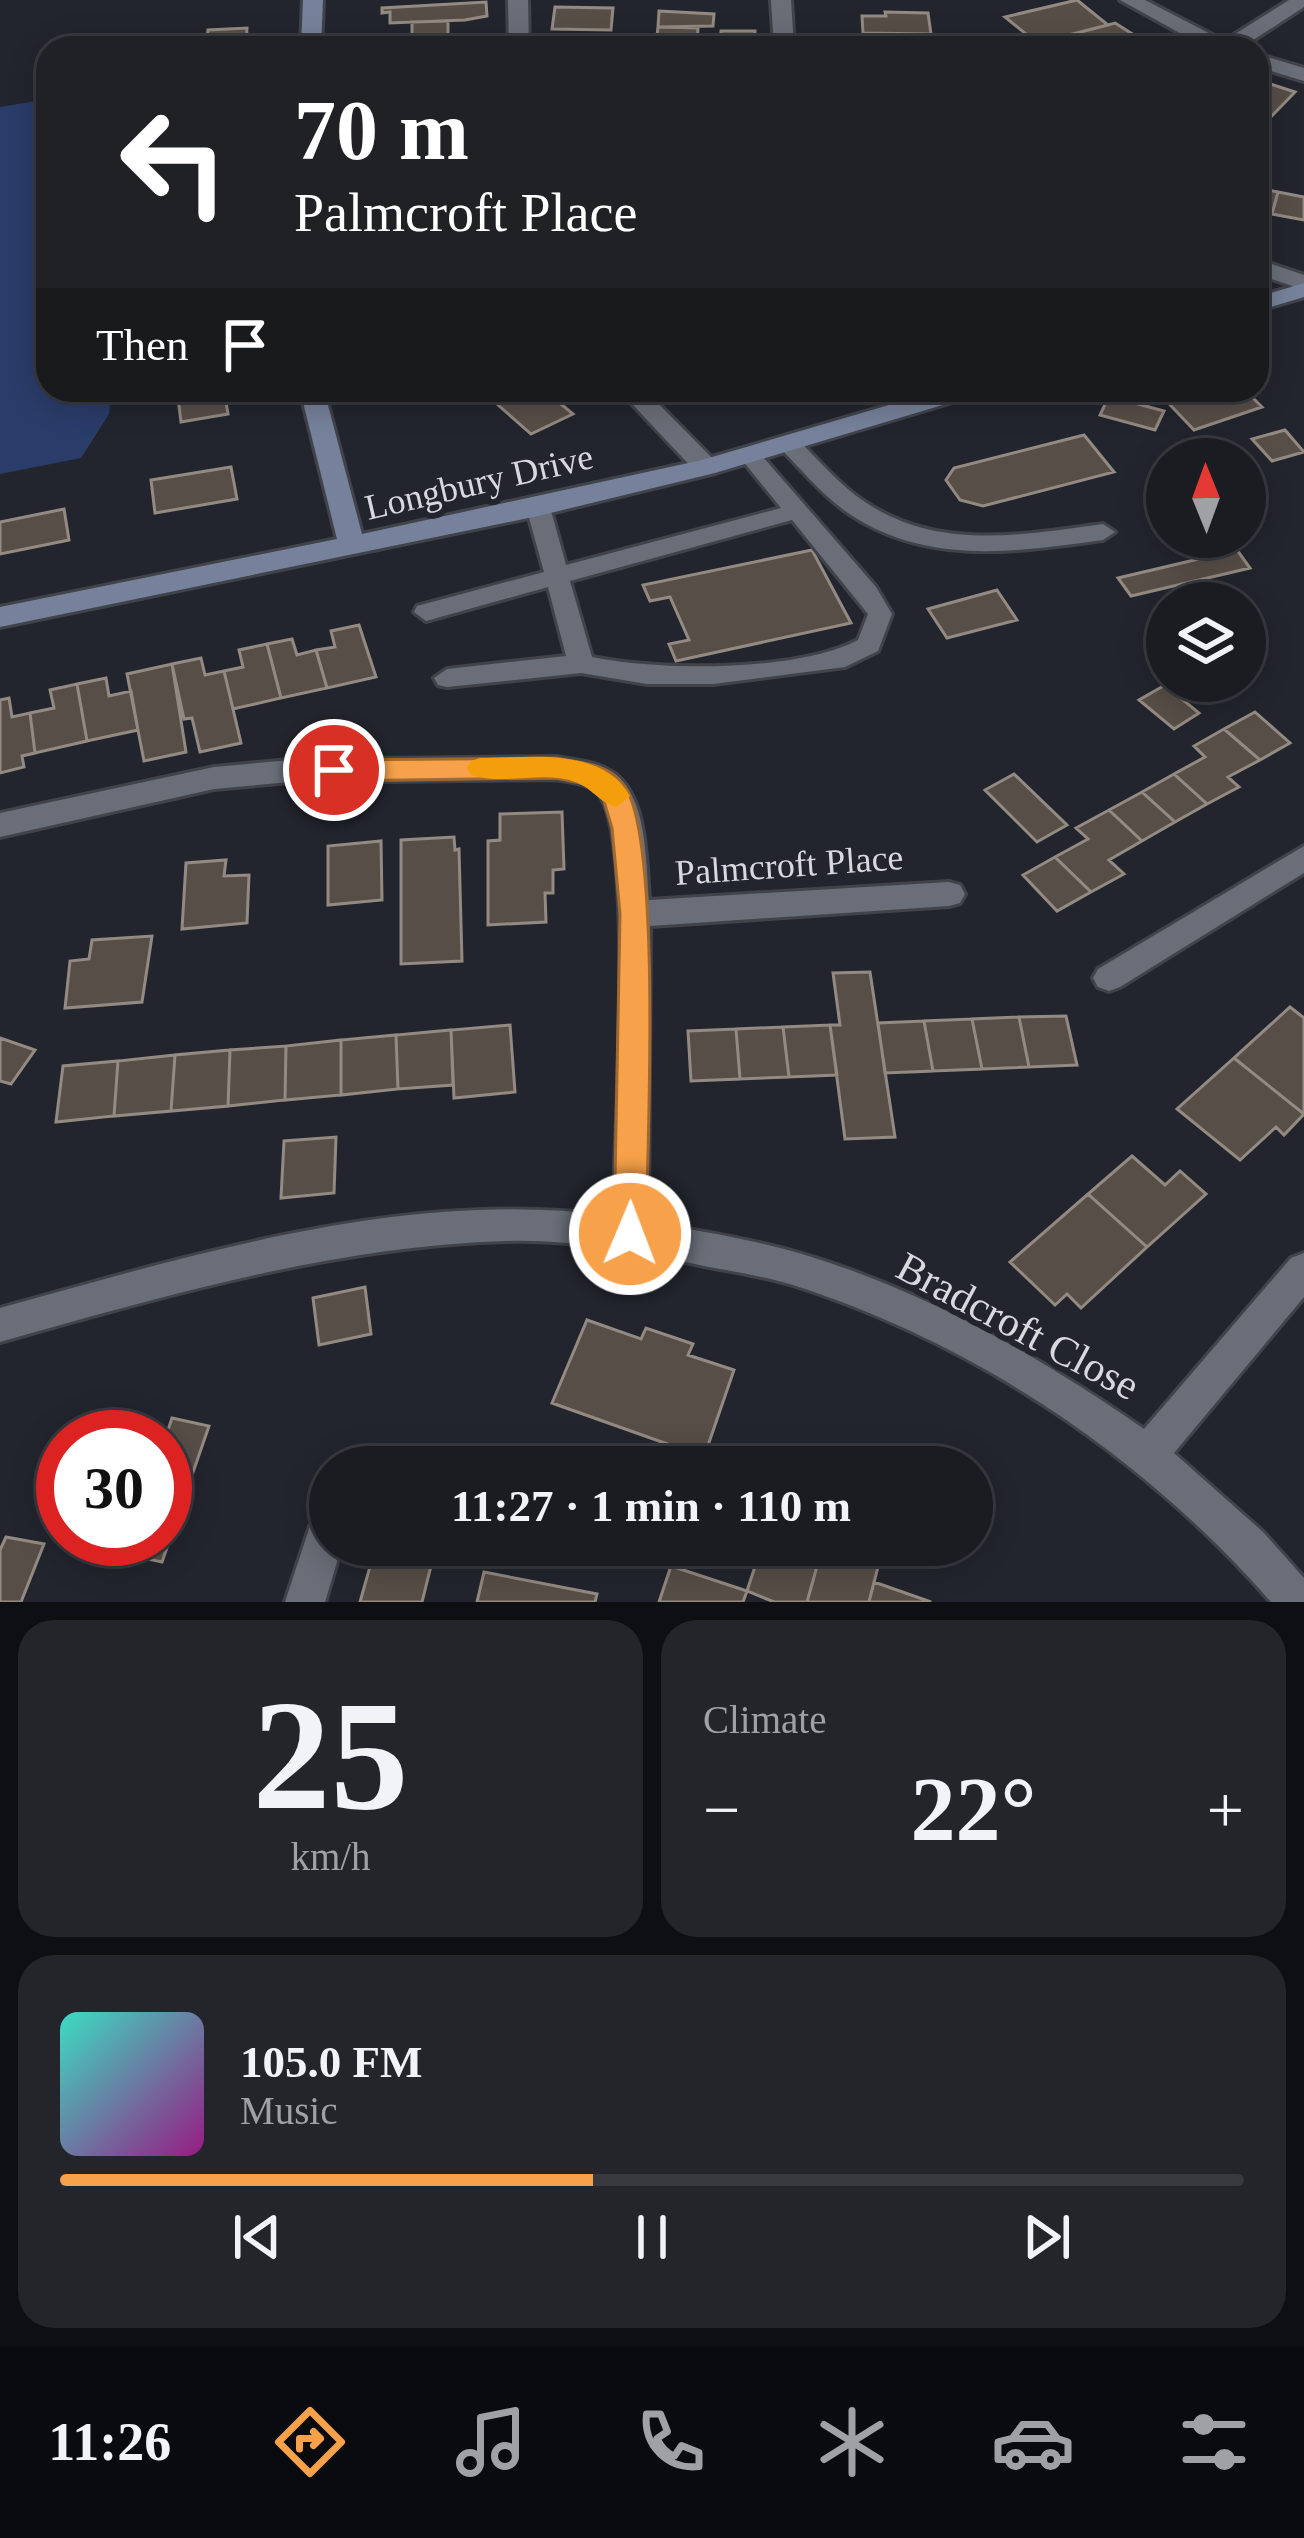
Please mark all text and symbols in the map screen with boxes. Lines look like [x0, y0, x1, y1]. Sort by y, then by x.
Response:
icon: left [96, 84, 252, 240]
text: 70 m [294, 84, 469, 177]
text: Palmcroft Place [294, 183, 637, 243]
icon: arrive [212, 312, 278, 378]
text: Then [96, 320, 188, 370]
street label: Longbury Drive [361, 436, 597, 528]
north arrow [1146, 438, 1266, 558]
map controls [1146, 438, 1266, 702]
button: layers [1146, 582, 1266, 702]
pin [283, 719, 385, 821]
icon: arrive [301, 737, 367, 803]
street label: Palmcroft Place [673, 837, 905, 893]
position arrow [567, 1171, 693, 1297]
street label: Bradcroft Close [889, 1243, 1147, 1409]
speed limit sign: 30 [36, 1410, 192, 1566]
text: 11:27 · 1 min · 110 m [451, 1481, 851, 1531]
text: 25 [253, 1669, 409, 1842]
text: Climate [703, 1698, 826, 1741]
text: 22° [911, 1760, 1037, 1859]
text: − [703, 1773, 740, 1846]
text: + [1207, 1773, 1244, 1846]
text: km/h [290, 1835, 371, 1878]
text: 105.0 FM [240, 2037, 422, 2087]
text: Music [240, 2089, 338, 2132]
icon: previous [224, 2204, 290, 2270]
icon: pause [619, 2204, 685, 2270]
icon: next [1014, 2204, 1080, 2270]
icon: directions [268, 2400, 352, 2484]
icon: music [449, 2400, 533, 2484]
icon: phone [629, 2400, 713, 2484]
icon: climate [810, 2400, 894, 2484]
icon: car [991, 2400, 1075, 2484]
icon: filters [1172, 2400, 1256, 2484]
text: 11:26 [48, 2412, 171, 2472]

